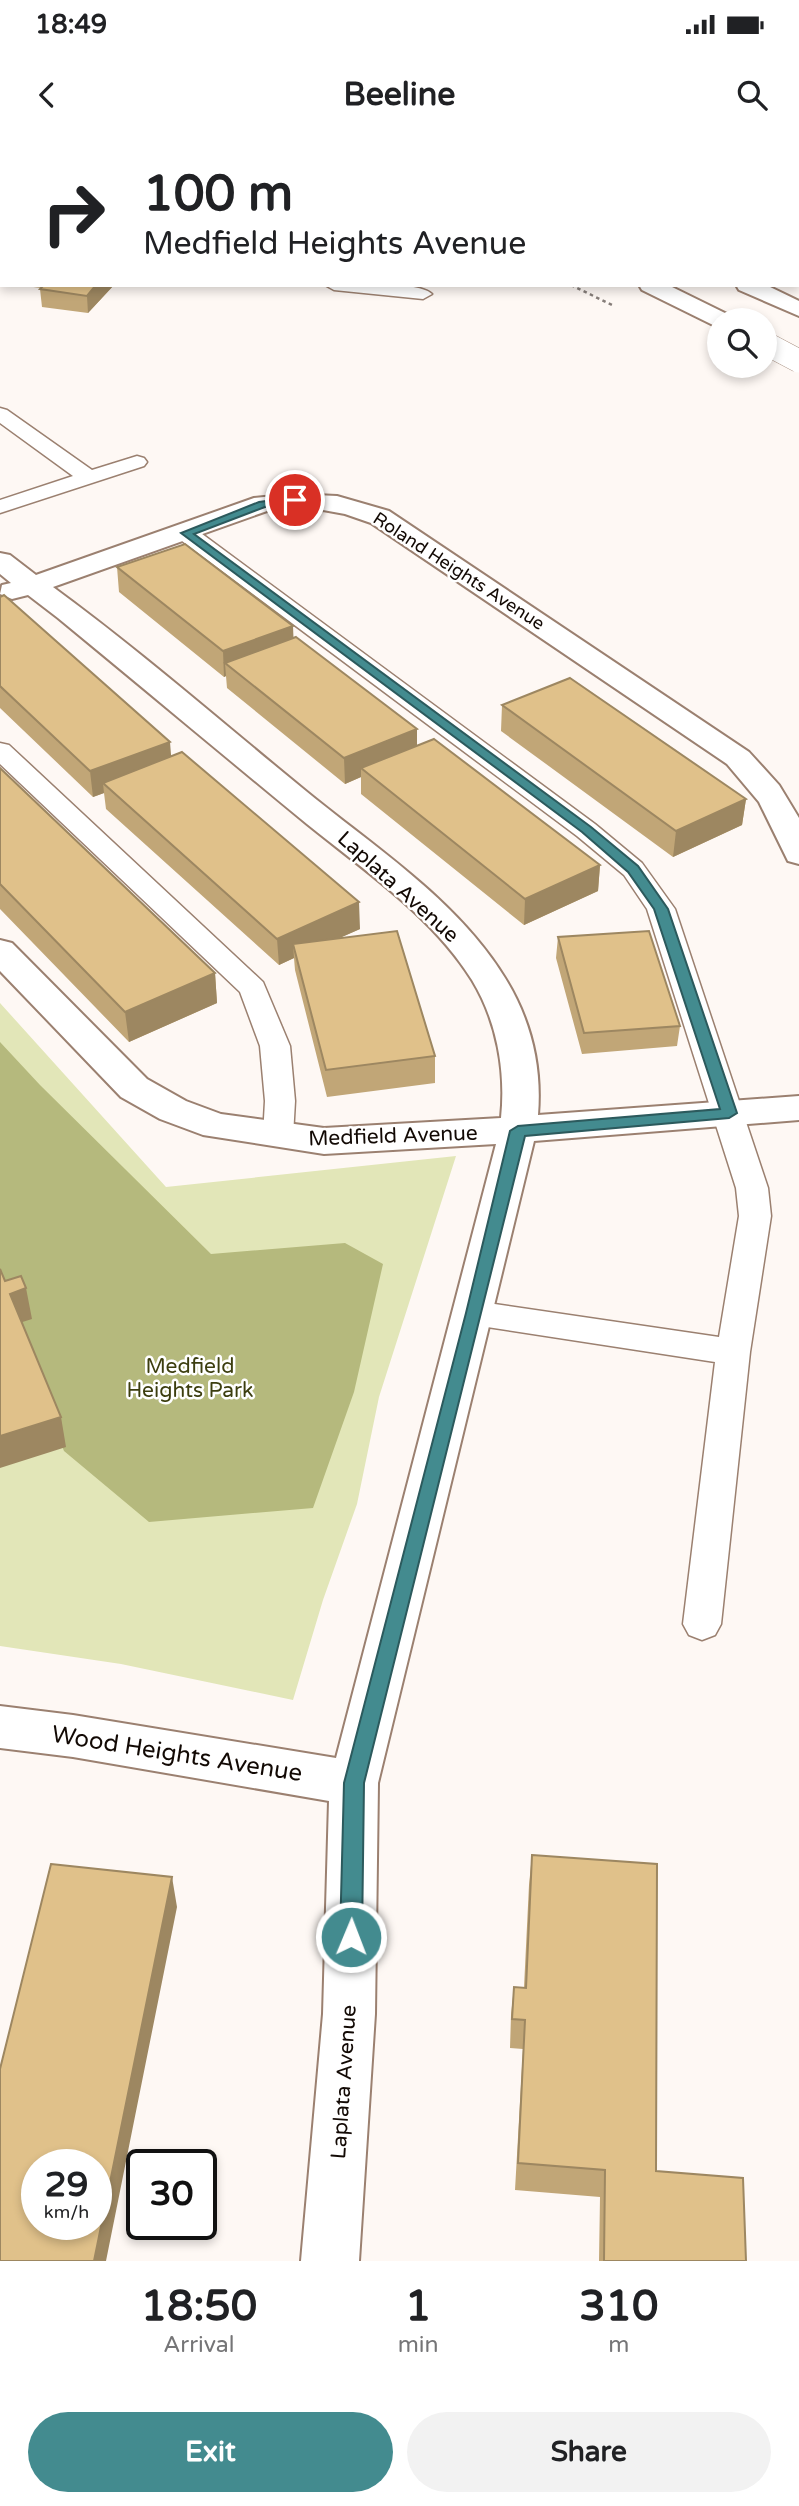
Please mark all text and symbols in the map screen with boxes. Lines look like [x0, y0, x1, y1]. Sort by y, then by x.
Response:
text: 18:49 [35, 9, 107, 40]
icon: back [28, 76, 66, 114]
text: Beeline [344, 76, 455, 114]
icon: search [733, 76, 771, 114]
text: 100 m [143, 165, 293, 224]
icon: right [28, 168, 119, 259]
text: Medfield Heights Avenue [143, 225, 526, 263]
map controls [707, 308, 777, 378]
button: search [707, 308, 777, 378]
pin [265, 470, 325, 530]
icon: arrive [276, 481, 314, 519]
street label: Roland Heights Avenue [369, 507, 549, 635]
street label: Laplata Avenue [332, 826, 464, 948]
street label: Medfield Avenue [308, 1121, 478, 1151]
park label: Medfield Heights Park [127, 1354, 253, 1403]
street label: Wood Heights Avenue [50, 1720, 304, 1788]
position arrow [314, 1900, 388, 1974]
street label: Laplata Avenue [326, 2004, 362, 2160]
speed limit sign: 30 [126, 2149, 217, 2240]
text: 29 [45, 2164, 88, 2206]
text: km/h [44, 2201, 89, 2223]
text: 18:50 [141, 2281, 257, 2332]
text: 1 [405, 2281, 431, 2332]
text: 310 [579, 2281, 658, 2332]
text: Arrival [163, 2331, 234, 2359]
text: min [398, 2331, 439, 2359]
text: m [608, 2331, 629, 2359]
button: Exit [28, 2412, 393, 2492]
button: Share [407, 2412, 771, 2492]

